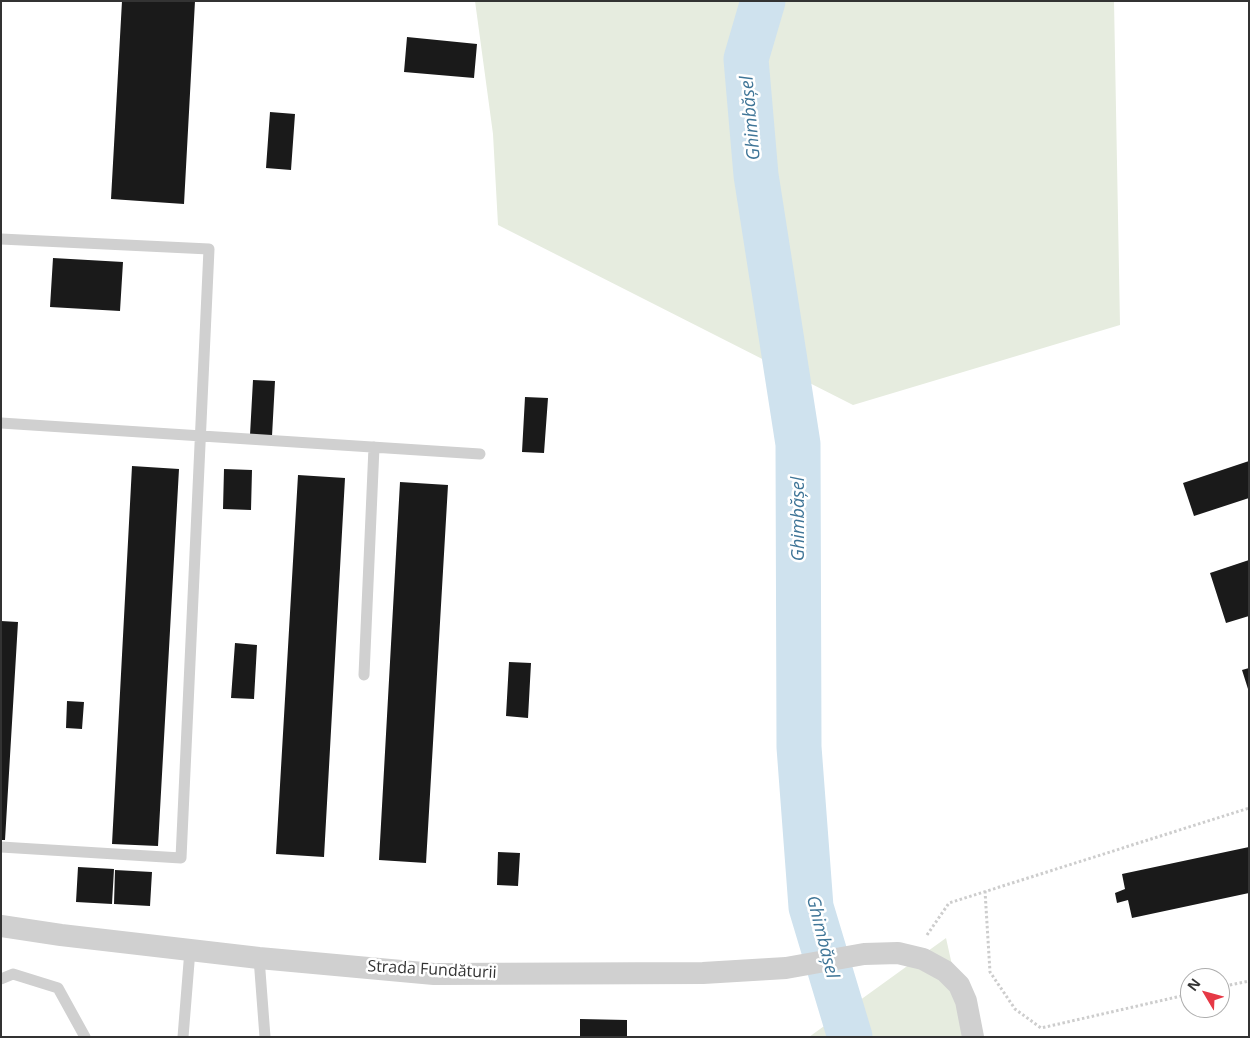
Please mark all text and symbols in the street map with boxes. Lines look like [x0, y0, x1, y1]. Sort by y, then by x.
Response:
water label: Ghimbășel [737, 75, 765, 161]
water label: Ghimbășel [788, 477, 810, 561]
water label: Ghimbășel [801, 893, 843, 981]
street label: Strada Fundăturii [367, 957, 497, 983]
north arrow [1180, 968, 1230, 1018]
text: N [1182, 974, 1204, 995]

